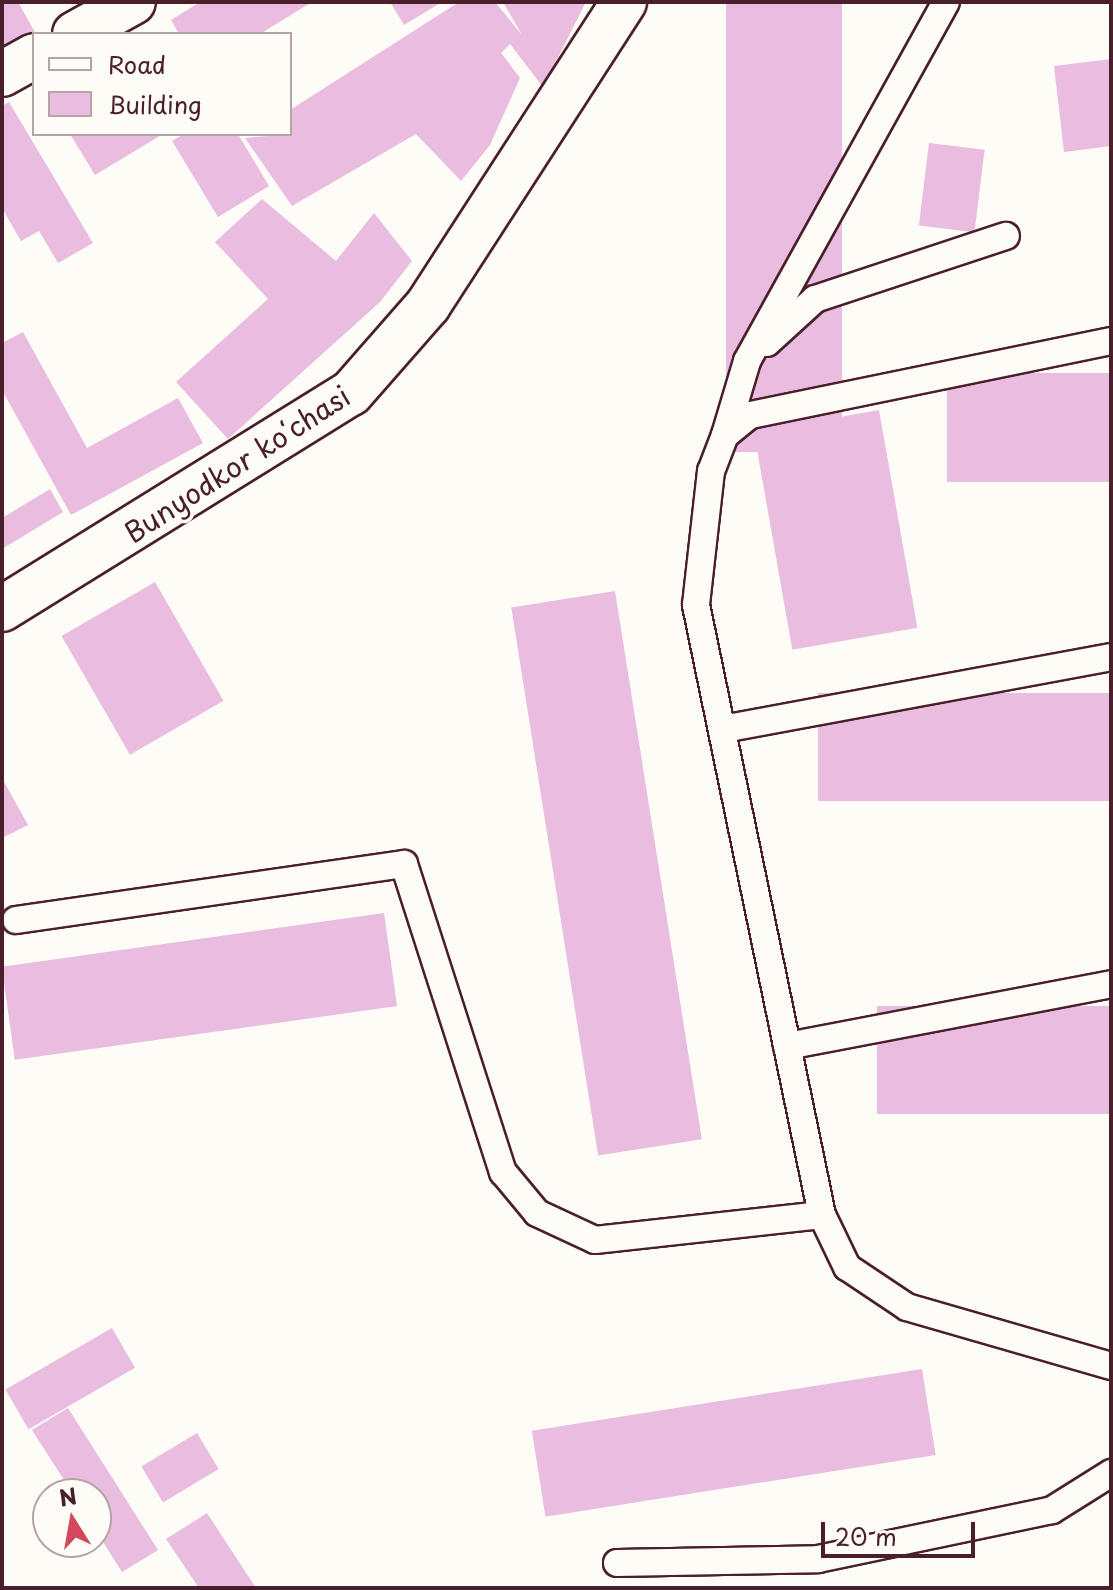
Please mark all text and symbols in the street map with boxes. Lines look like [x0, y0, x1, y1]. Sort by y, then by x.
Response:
legend [32, 32, 292, 136]
text: Road [108, 46, 166, 82]
text: Building [108, 86, 202, 122]
street label: Bunyodkor koʻchasi [118, 379, 356, 549]
north arrow [32, 1478, 112, 1558]
text: N [56, 1478, 79, 1514]
scale bar [825, 1506, 979, 1556]
text: 20 m [835, 1518, 897, 1554]

